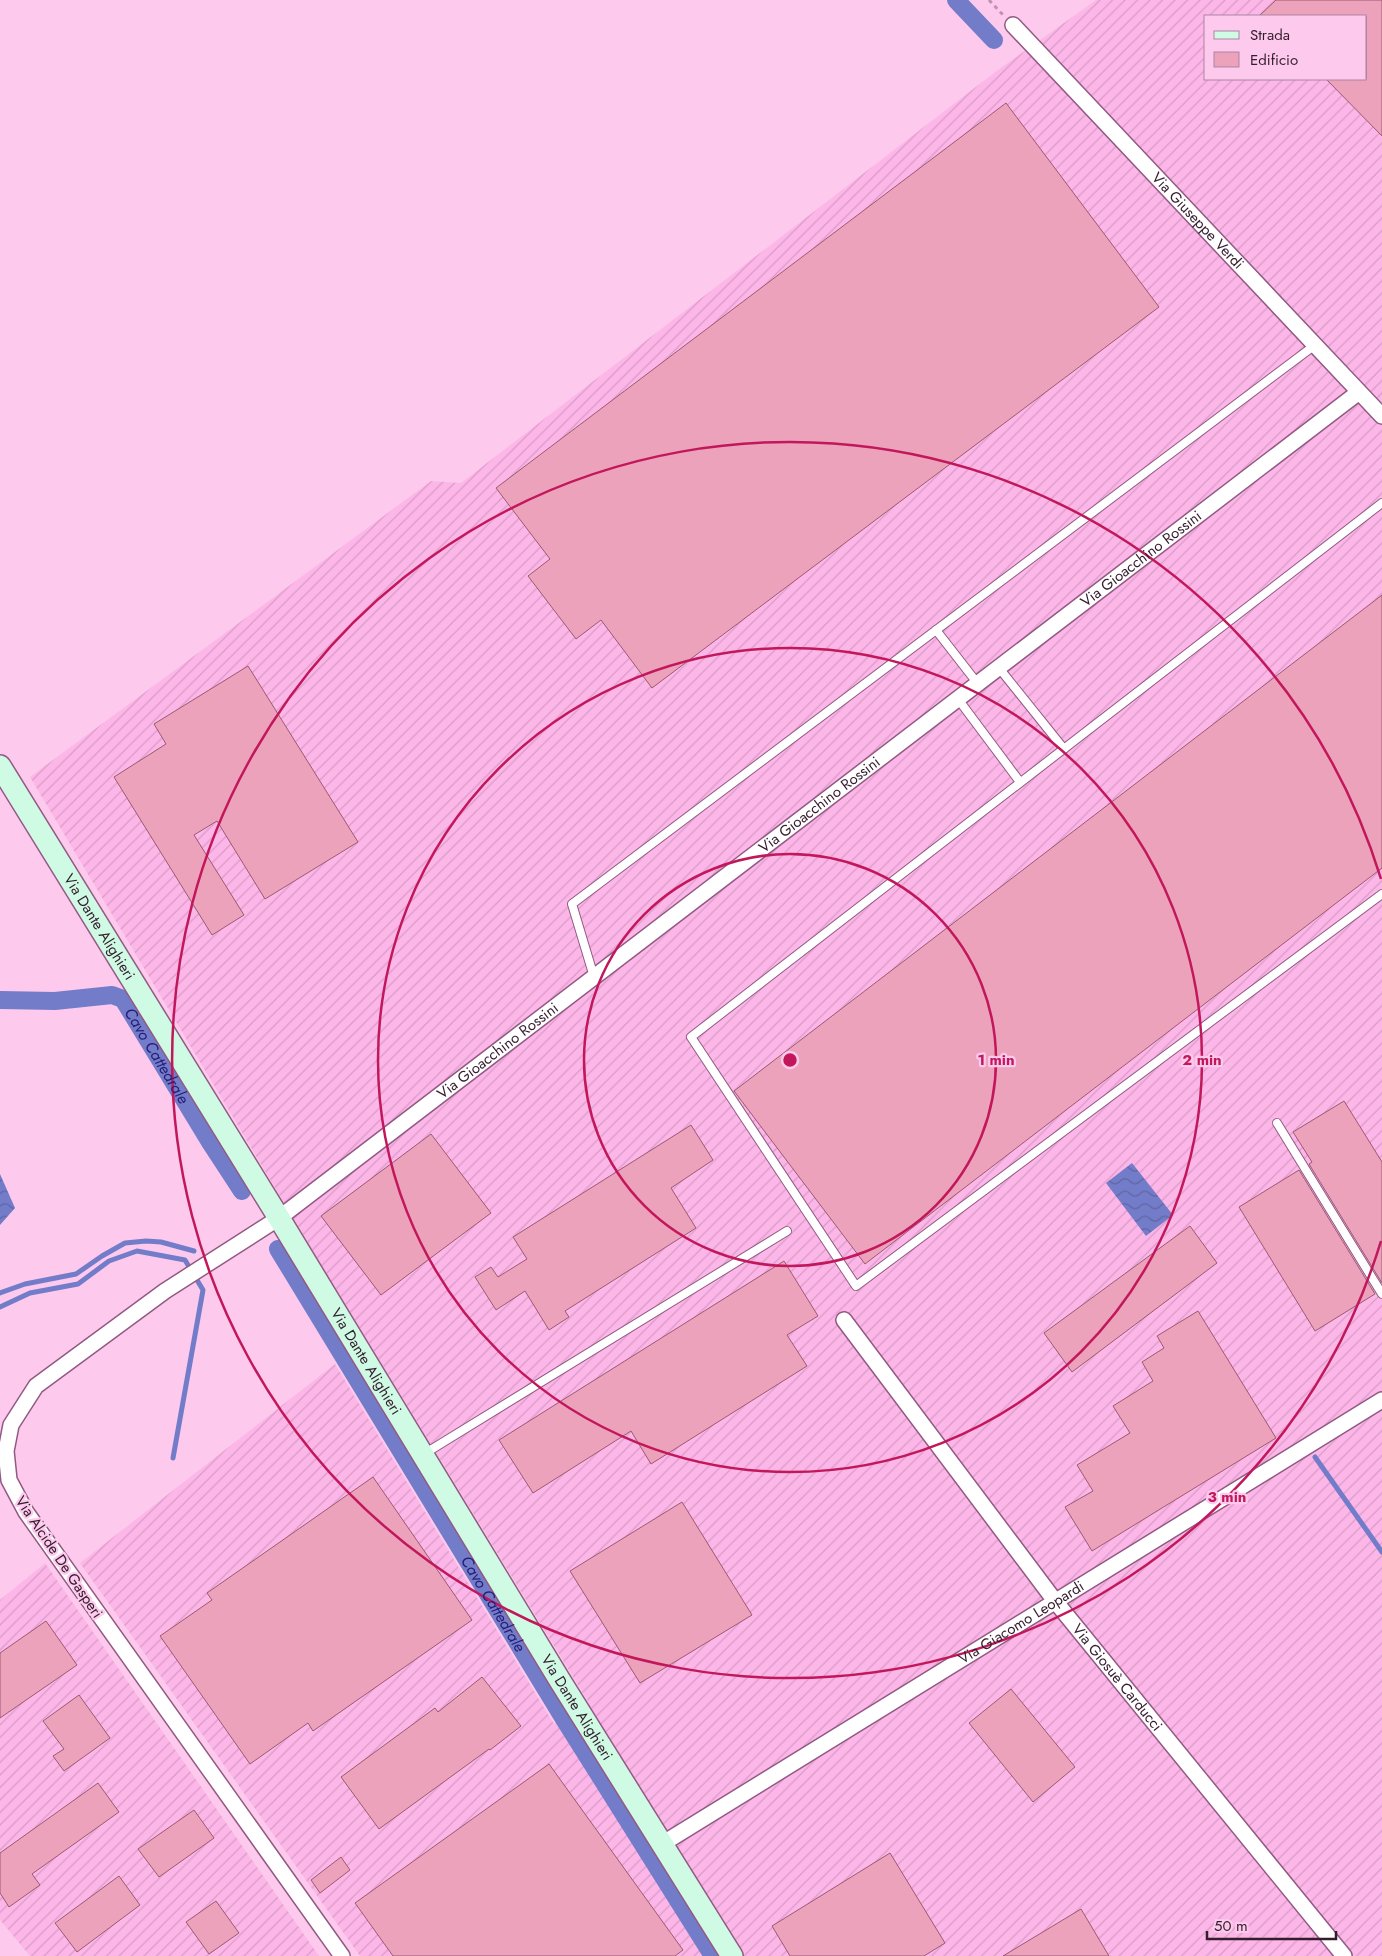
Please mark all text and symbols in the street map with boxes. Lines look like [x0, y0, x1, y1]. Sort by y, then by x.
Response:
legend [1204, 15, 1367, 80]
text: Strada [1250, 24, 1290, 46]
text: Edificio [1250, 49, 1298, 71]
street label: Via Giuseppe Verdi [1146, 167, 1249, 274]
street label: Via Gioacchino Rossini [1076, 505, 1206, 612]
street label: Via Gioacchino Rossini [754, 751, 885, 858]
street label: Via Dante Alighieri [58, 870, 140, 984]
street label: Via Gioacchino Rossini [432, 997, 563, 1104]
water label: Cavo Cattedrale [119, 1003, 195, 1108]
text: 1 min [977, 1049, 1015, 1071]
text: 2 min [1182, 1049, 1222, 1071]
centre of rings [781, 1051, 799, 1069]
street label: Via Dante Alighieri [325, 1304, 407, 1419]
text: 3 min [1208, 1486, 1246, 1508]
street label: Via Alcide De Gasperi [10, 1491, 108, 1623]
water label: Cavo Cattedrale [455, 1551, 531, 1656]
street label: Via Giacomo Leopardi [954, 1575, 1088, 1670]
street label: Via Giosuè Carducci [1067, 1619, 1168, 1736]
street label: Via Dante Alighieri [536, 1650, 618, 1765]
scale bar [1207, 1908, 1336, 1940]
text: 50 m [1214, 1915, 1248, 1937]

